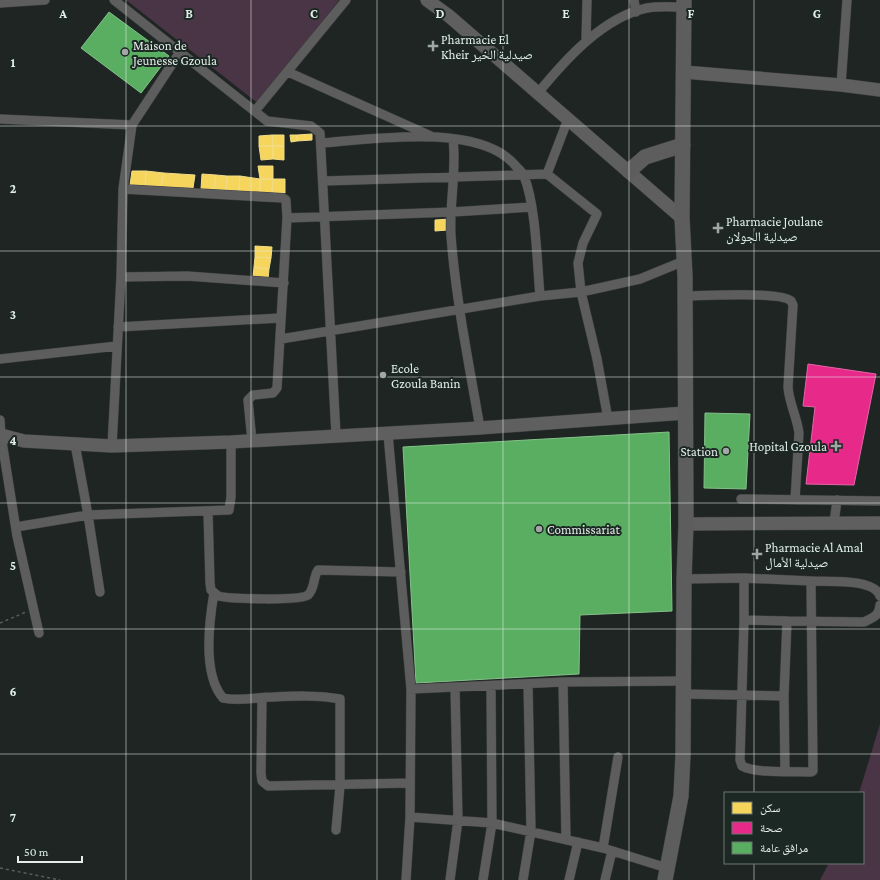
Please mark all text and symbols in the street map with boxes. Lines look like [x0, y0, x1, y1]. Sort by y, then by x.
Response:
text: A [58, 6, 67, 21]
text: B [185, 6, 193, 21]
text: C [310, 6, 318, 21]
text: D [436, 6, 445, 21]
text: E [562, 6, 570, 21]
text: F [688, 6, 695, 21]
text: G [813, 6, 821, 21]
place label: Pharmacie El Kheir صيدلية الخير [441, 32, 533, 63]
place label: Maison de Jeunesse Gzoula [132, 38, 217, 68]
marker: Pharmacie El Kheir صيدلية الخير [428, 41, 438, 51]
marker: Maison de Jeunesse Gzoula [120, 47, 130, 57]
text: 1 [11, 55, 16, 70]
text: 2 [10, 181, 17, 196]
place label: Pharmacie Joulane صيدلية الجولان [726, 214, 823, 245]
marker: Pharmacie Joulane صيدلية الجولان [713, 223, 723, 233]
text: 3 [10, 307, 16, 322]
place label: Ecole Gzoula Banin [391, 361, 460, 391]
marker: Ecole Gzoula Banin [378, 370, 388, 380]
text: 4 [9, 433, 17, 448]
place label: Hopital Gzoula [749, 439, 827, 454]
marker: Hopital Gzoula [830, 440, 842, 452]
place label: Station [681, 444, 718, 459]
marker: Station [721, 446, 731, 456]
place label: Commissariat [547, 522, 621, 537]
marker: Commissariat [534, 524, 544, 534]
place label: Pharmacie Al Amal صيدلية الأمال [765, 540, 864, 571]
marker: Pharmacie Al Amal صيدلية الأمال [752, 549, 762, 559]
text: 5 [10, 558, 16, 573]
text: 6 [9, 684, 17, 699]
legend [724, 792, 864, 864]
text: سكن [760, 801, 781, 815]
text: 7 [10, 810, 16, 825]
text: صحة [760, 821, 783, 835]
scale bar [18, 838, 82, 864]
text: مرافق عامة [760, 841, 808, 855]
text: 50 m [24, 845, 49, 859]

